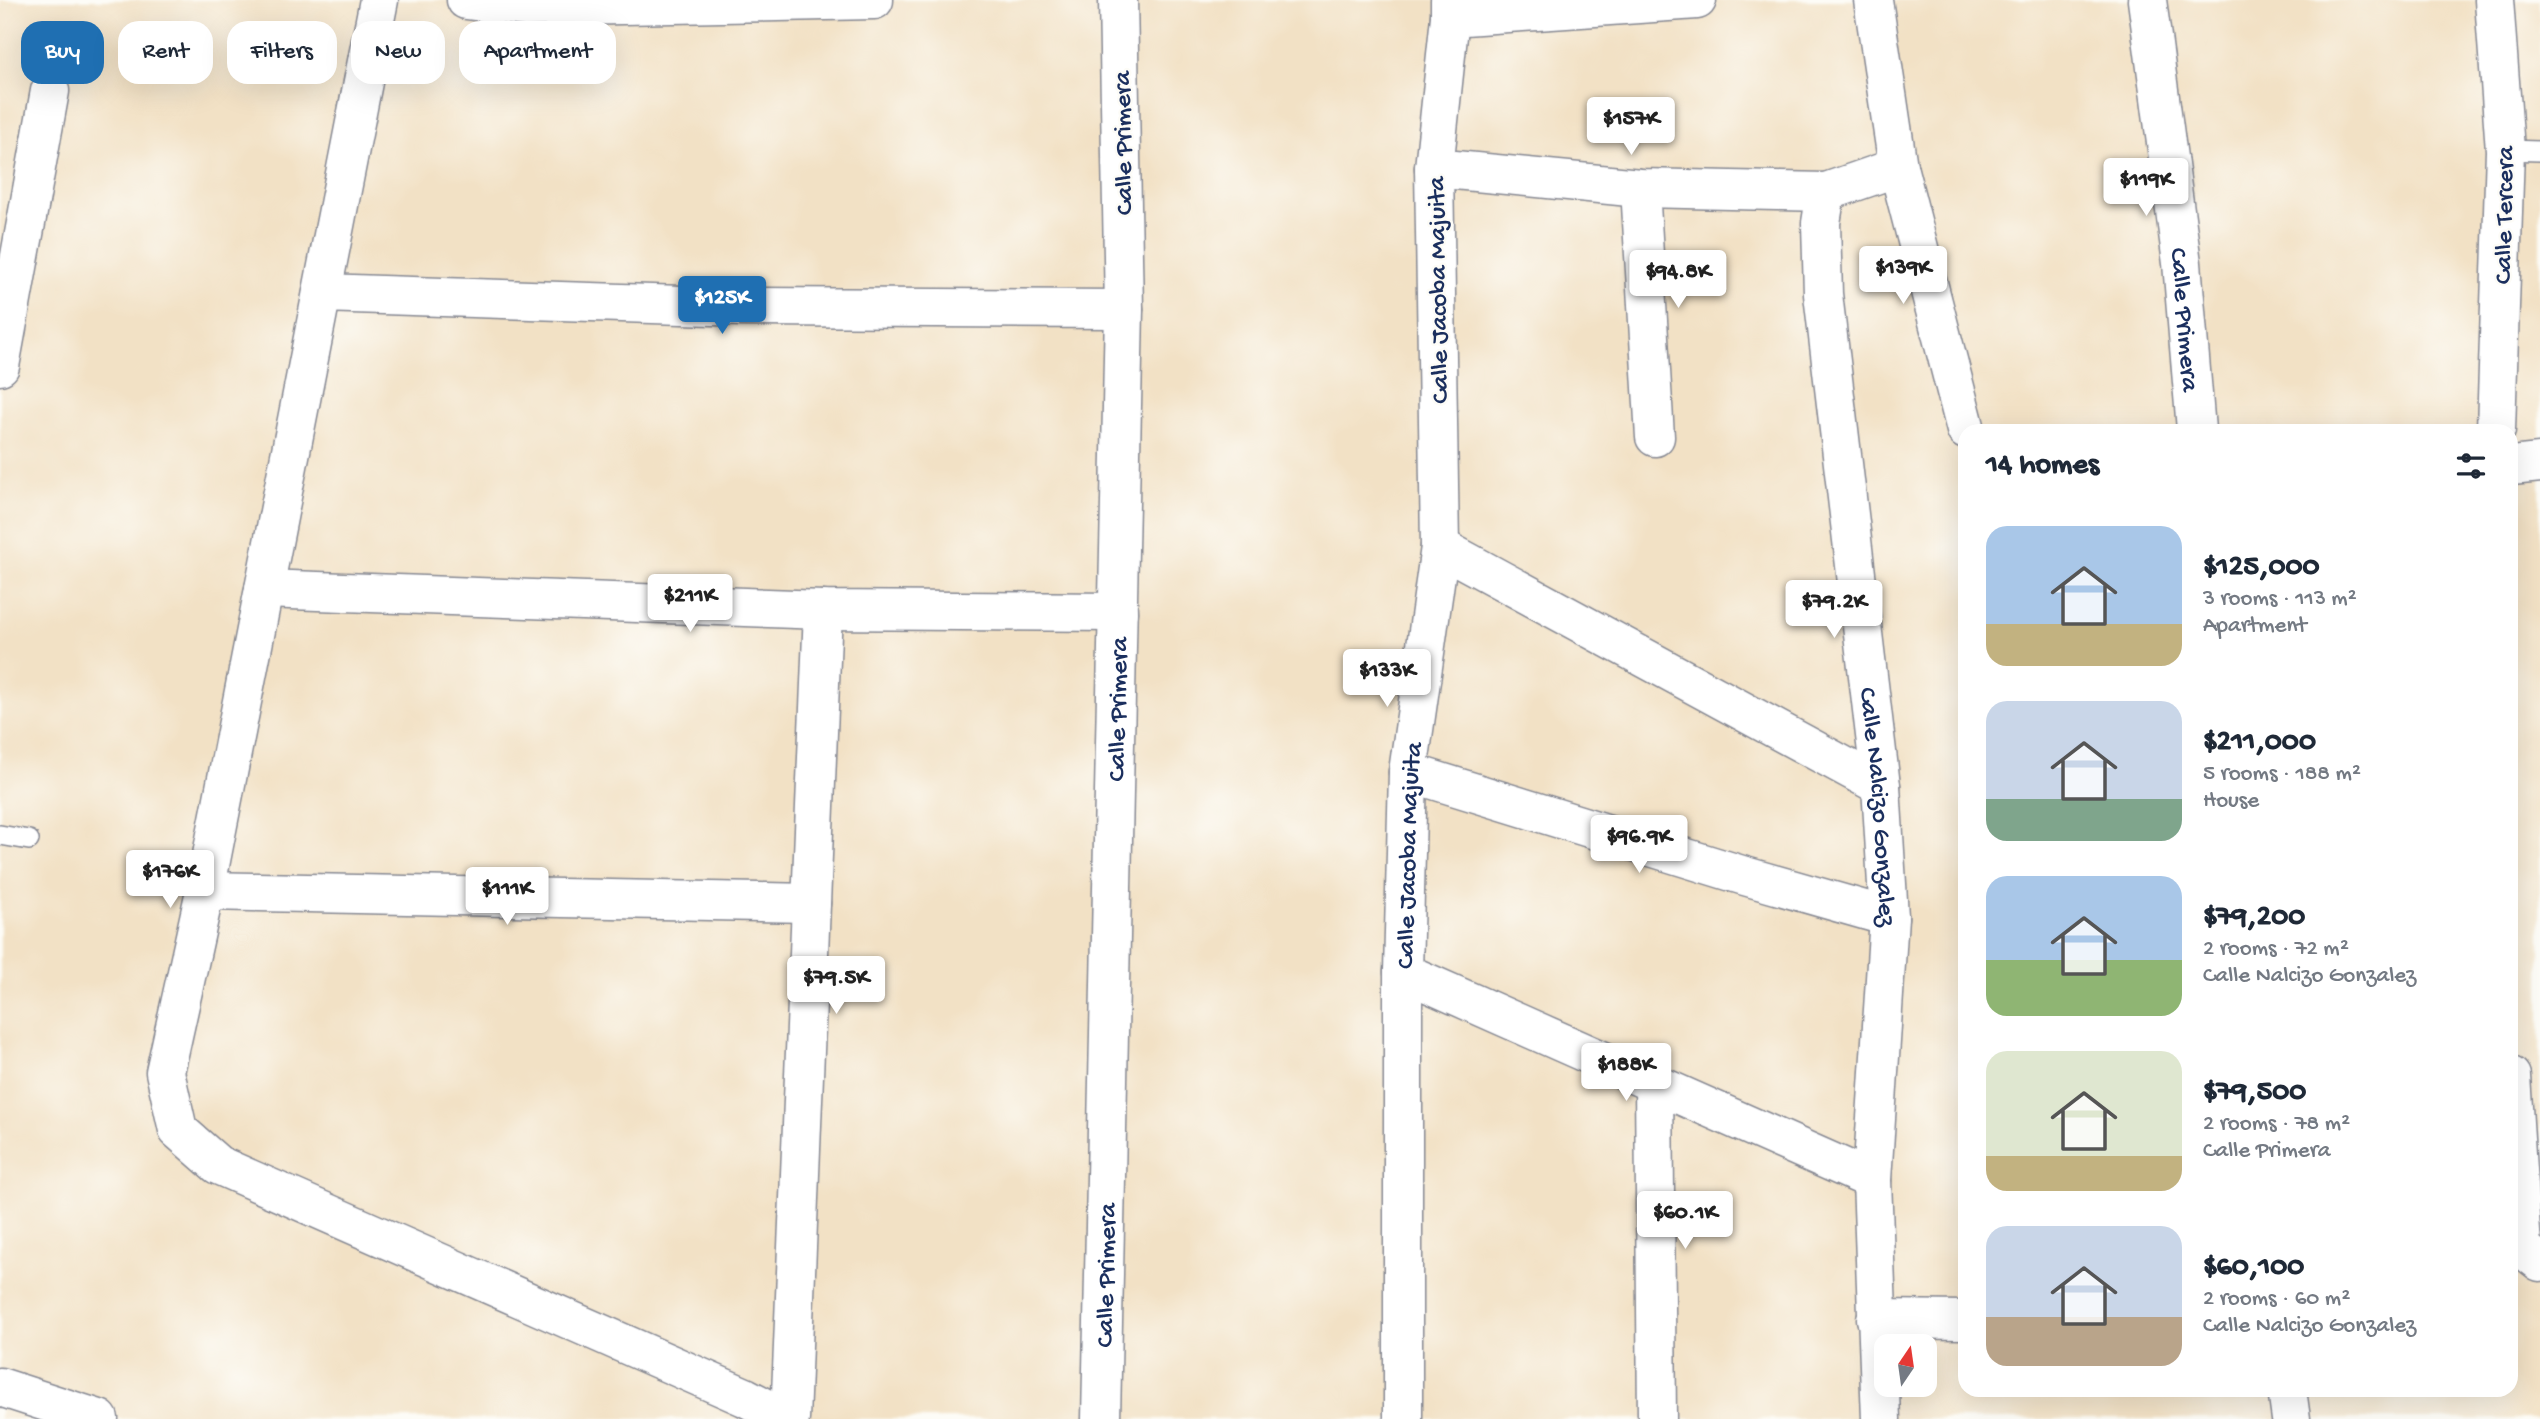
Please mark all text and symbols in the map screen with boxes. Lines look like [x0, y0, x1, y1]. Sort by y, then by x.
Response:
chip: Buy [21, 21, 104, 84]
chip: Rent [118, 21, 213, 84]
chip: Filters [227, 21, 337, 84]
chip: New [351, 21, 445, 84]
chip: Apartment [459, 21, 616, 84]
street label: Calle Primera [1109, 69, 1142, 215]
pin: $157K [1582, 97, 1680, 157]
text: $157K [1603, 106, 1659, 133]
street label: Calle Tercera [2490, 144, 2523, 284]
pin: $119K [2097, 158, 2195, 218]
text: $119K [2119, 167, 2173, 194]
street label: Calle Jacoba Majuita [1423, 174, 1458, 404]
pin: $139K [1854, 246, 1952, 306]
street label: Calle Primera [2160, 246, 2204, 395]
pin: $94.8K [1621, 250, 1735, 310]
text: $139K [1875, 255, 1931, 282]
text: $94.8K [1645, 259, 1711, 286]
pin: $125K [673, 276, 771, 336]
text: $125K [694, 285, 750, 312]
icon: filters [2452, 447, 2490, 485]
text: 14 homes [1986, 449, 2099, 484]
text: $125,000 [2203, 551, 2320, 586]
icon: home [2042, 554, 2126, 638]
pin: $211K [641, 574, 739, 634]
pin: $79.2K [1777, 580, 1891, 640]
text: $211K [664, 583, 716, 610]
text: 3 rooms · 113 m² [2203, 586, 2357, 613]
text: $79.2K [1802, 589, 1866, 616]
text: Apartment [2203, 613, 2307, 640]
street label: Calle Primera [1103, 635, 1137, 782]
pin: $133K [1338, 650, 1436, 709]
text: $133K [1359, 658, 1415, 685]
street label: Calle Nalcizo Gonzalez [1849, 686, 1900, 930]
text: $211,000 [2203, 726, 2316, 761]
icon: home [2042, 729, 2126, 813]
street label: Calle Jacoba Majuita [1392, 739, 1432, 969]
text: 5 rooms · 188 m² [2203, 761, 2361, 788]
text: House [2203, 788, 2259, 815]
pin: $96.9K [1582, 816, 1696, 875]
text: $96.9K [1607, 824, 1671, 851]
pin: $176K [121, 850, 219, 910]
text: $176K [142, 859, 198, 886]
pin: $111K [458, 867, 556, 927]
text: $111K [482, 876, 532, 903]
text: $79,200 [2203, 901, 2305, 936]
icon: home [2042, 904, 2126, 988]
text: 2 rooms · 72 m² [2203, 936, 2349, 963]
pin: $79.5K [779, 956, 893, 1016]
text: Calle Nalcizo Gonzalez [2203, 963, 2416, 990]
text: $79.5K [803, 965, 869, 992]
pin: $188K [1577, 1044, 1675, 1103]
text: $188K [1597, 1052, 1655, 1079]
text: $79,500 [2203, 1076, 2306, 1111]
icon: home [2042, 1079, 2126, 1163]
text: 2 rooms · 78 m² [2203, 1111, 2350, 1138]
text: Calle Primera [2203, 1138, 2331, 1165]
pin: $60.1K [1628, 1192, 1742, 1251]
text: $60.1K [1653, 1200, 1717, 1227]
street label: Calle Primera [1091, 1201, 1126, 1348]
text: $60,100 [2203, 1251, 2304, 1286]
icon: home [2042, 1254, 2126, 1338]
text: 2 rooms · 60 m² [2203, 1286, 2350, 1313]
text: Calle Nalcizo Gonzalez [2203, 1313, 2416, 1340]
north arrow [1874, 1334, 1937, 1396]
map controls [1874, 1334, 1937, 1397]

